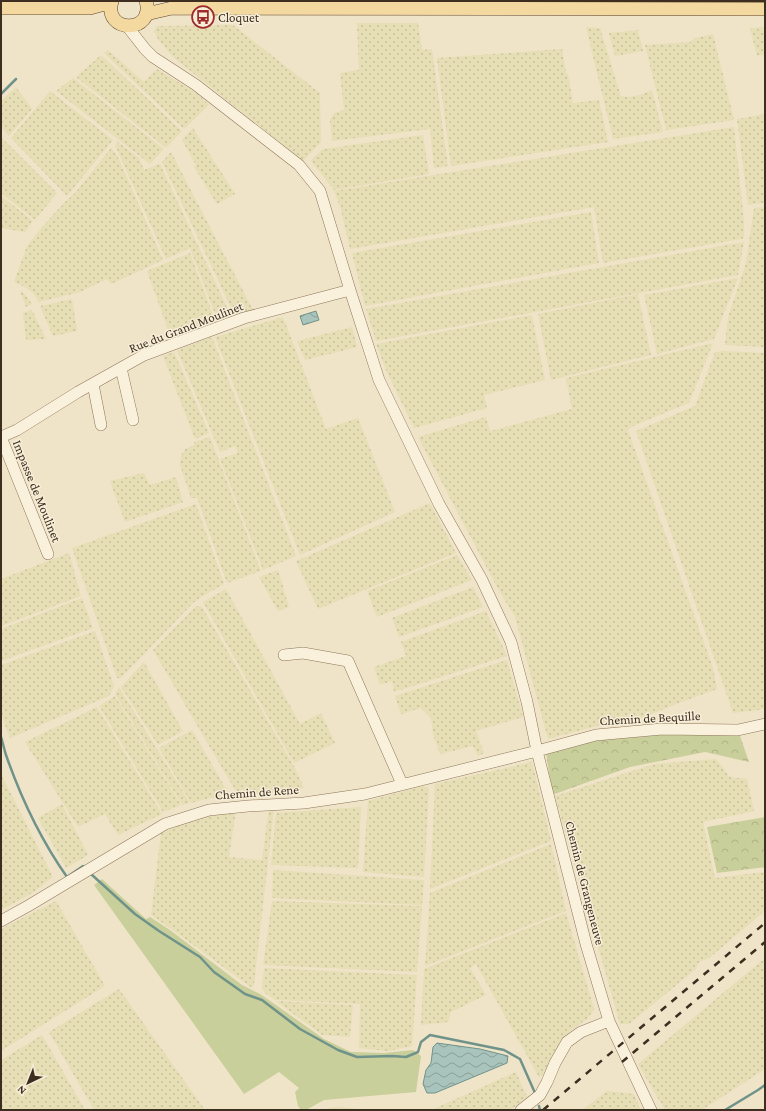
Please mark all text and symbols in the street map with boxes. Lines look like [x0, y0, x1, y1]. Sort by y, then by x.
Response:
bus stop icon: Cloquet [190, 4, 216, 30]
place label: Cloquet [218, 10, 260, 25]
street label: Rue du Grand Moulinet [127, 298, 246, 356]
street label: Impasse de Moulinet [10, 438, 65, 545]
street label: Chemin de Bequille [599, 708, 701, 728]
street label: Chemin de Rene [215, 782, 300, 802]
street label: Chemin de Grangeneuve [562, 819, 608, 947]
north arrow [8, 1063, 48, 1103]
text: N [14, 1083, 28, 1097]

